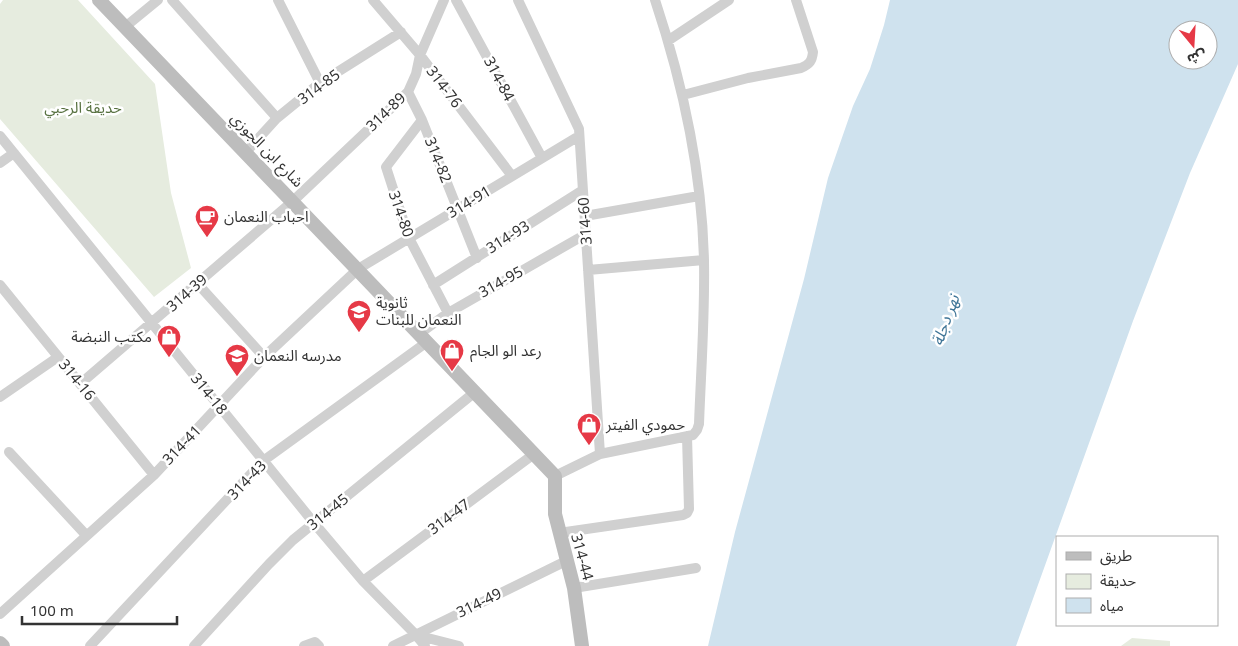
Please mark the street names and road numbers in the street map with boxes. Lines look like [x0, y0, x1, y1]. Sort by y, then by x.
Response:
street label: 314-84 [480, 53, 520, 105]
street label: 314-76 [422, 61, 467, 111]
street label: 314-85 [293, 64, 344, 108]
street label: 314-89 [361, 88, 409, 135]
street label: شارع ابن الجوزي [225, 108, 309, 193]
street label: 314-82 [421, 134, 457, 186]
street label: 314-91 [443, 180, 494, 222]
street label: 314-80 [385, 188, 419, 239]
street label: 314-60 [572, 197, 596, 246]
street label: 314-93 [482, 215, 533, 257]
street label: 314-95 [475, 261, 526, 301]
street label: 314-39 [162, 269, 211, 315]
street label: 314-16 [55, 355, 101, 404]
street label: 314-18 [187, 369, 233, 418]
street label: 314-41 [158, 420, 205, 468]
street label: 314-43 [223, 455, 270, 503]
street label: 314-45 [303, 488, 352, 534]
street label: 314-47 [423, 494, 473, 539]
street label: 314-44 [567, 531, 599, 583]
street label: 314-49 [453, 583, 504, 622]

